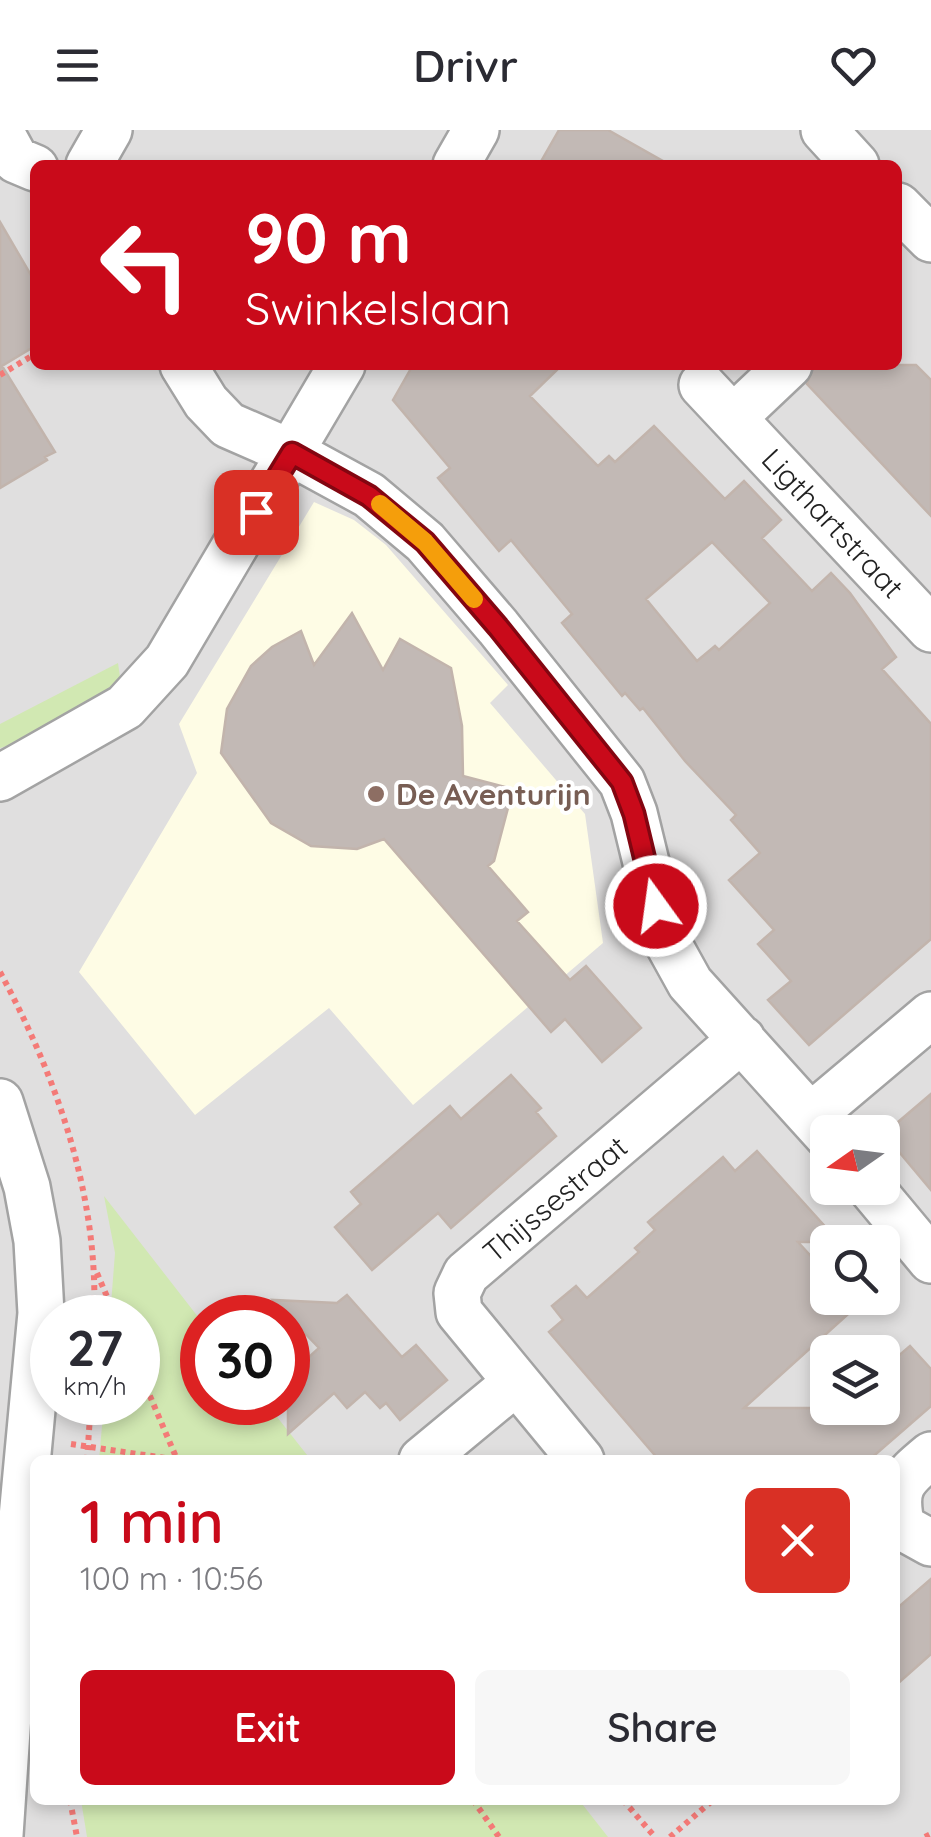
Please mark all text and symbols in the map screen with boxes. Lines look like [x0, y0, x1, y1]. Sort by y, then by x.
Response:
text: Drivr [413, 37, 518, 93]
icon: menu [50, 38, 105, 93]
icon: heart [826, 38, 881, 93]
text: 90 m [245, 193, 412, 281]
icon: left [80, 200, 210, 330]
text: Swinkelslaan [245, 280, 511, 336]
street label: Ligthartstraat [754, 440, 912, 606]
pin [214, 470, 299, 555]
icon: arrive [229, 485, 284, 540]
place label: De Aventurijn [396, 775, 591, 813]
marker: De Aventurijn [365, 783, 387, 805]
position arrow [604, 854, 708, 958]
north arrow [810, 1115, 900, 1205]
map controls [810, 1115, 900, 1425]
street label: Thijssestraat [475, 1128, 635, 1270]
button: search [810, 1225, 900, 1315]
speed limit sign: 30 [180, 1295, 310, 1425]
text: 27 [67, 1316, 123, 1379]
button: layers [810, 1335, 900, 1425]
text: km/h [63, 1370, 127, 1401]
text: 1 min [80, 1483, 224, 1558]
button: close [745, 1488, 850, 1593]
text: 100 m · 10:56 [80, 1558, 263, 1598]
button: Exit [80, 1670, 455, 1785]
button: Share [475, 1670, 850, 1785]

